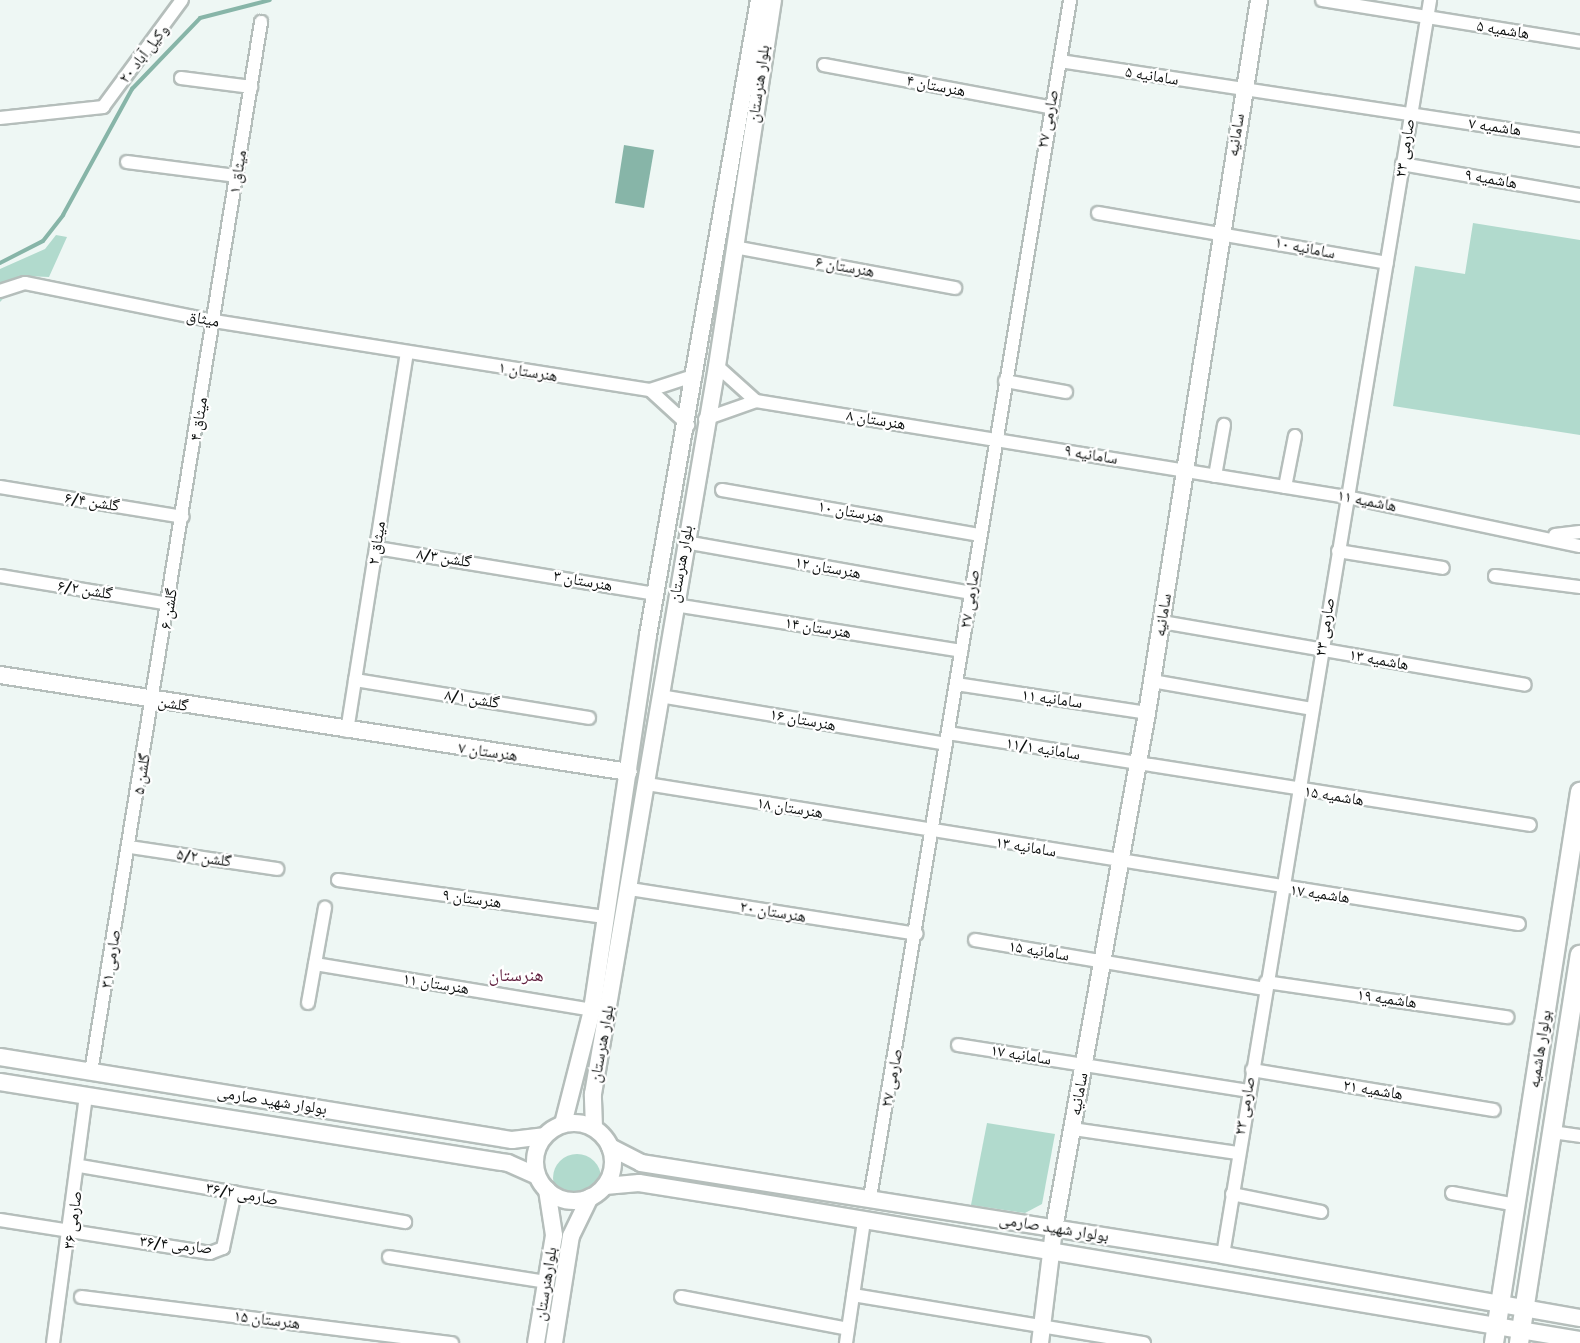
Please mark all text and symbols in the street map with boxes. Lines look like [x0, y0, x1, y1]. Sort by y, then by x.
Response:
street label: هاشمیه ۵ [1475, 16, 1531, 44]
street label: ۲۰ وکیل آباد [115, 21, 173, 87]
street label: بلوار هنرستان [744, 44, 774, 124]
street label: سامانیه ۵ [1124, 62, 1180, 90]
street label: هنرستان ۴ [905, 71, 967, 101]
street label: صارمی ۲۷ [1033, 88, 1063, 150]
street label: سامانیه [1223, 112, 1249, 158]
street label: هاشمیه ۷ [1467, 114, 1523, 140]
street label: صارمی ۲۳ [1391, 117, 1419, 179]
street label: میثاق ۱ [225, 149, 251, 195]
street label: هاشمیه ۹ [1463, 165, 1519, 193]
street label: سامانیه ۱۰ [1273, 233, 1337, 263]
street label: هنرستان ۶ [814, 252, 876, 282]
street label: میثاق [185, 306, 221, 332]
street label: هنرستان ۱ [497, 358, 559, 386]
street label: میثاق ۴ [186, 396, 212, 442]
street label: هنرستان ۸ [845, 406, 907, 434]
street label: سامانیه ۹ [1063, 441, 1119, 469]
street label: هاشمیه ۱۱ [1336, 486, 1398, 516]
street label: گلشن ۶/۴ [63, 488, 121, 516]
street label: هنرستان ۱۰ [816, 497, 886, 527]
street label: میثاق ۲ [364, 520, 390, 566]
street label: بلوار هنرستان [665, 524, 697, 604]
street label: گلشن ۸/۳ [415, 544, 473, 572]
street label: هنرستان ۱۲ [793, 553, 863, 583]
street label: هنرستان ۳ [552, 566, 614, 596]
street label: صارمی ۲۷ [956, 568, 984, 630]
street label: گلشن ۶/۲ [56, 576, 114, 604]
street label: گلشن ۶ [156, 587, 182, 631]
street label: سامانیه [1150, 592, 1176, 638]
street label: صارمی ۲۳ [1311, 596, 1339, 658]
street label: هنرستان ۱۴ [783, 613, 853, 643]
street label: هاشمیه ۱۳ [1348, 645, 1410, 675]
street label: گلشن ۸/۱ [443, 685, 501, 713]
street label: سامانیه ۱۱ [1020, 685, 1084, 713]
street label: گلشن [156, 692, 190, 716]
street label: هنرستان ۱۶ [768, 705, 838, 735]
street label: سامانیه ۱۱/۱ [1004, 734, 1082, 764]
street label: هنرستان ۷ [457, 738, 519, 766]
street label: گلشن ۵ [129, 752, 155, 796]
street label: هاشمیه ۱۵ [1303, 782, 1365, 810]
street label: هنرستان ۱۸ [755, 793, 825, 823]
street label: سامانیه ۱۳ [994, 833, 1058, 861]
street label: گلشن ۵/۲ [175, 845, 233, 871]
street label: هاشمیه ۱۷ [1289, 880, 1351, 908]
street label: هنرستان ۹ [441, 885, 503, 913]
street label: هنرستان ۲۰ [738, 897, 808, 927]
street label: صارمی ۳۱ [97, 928, 125, 990]
street label: سامانیه ۱۵ [1007, 937, 1071, 965]
district label: هنرستان [488, 964, 544, 986]
street label: هنرستان ۱۱ [401, 969, 471, 999]
street label: هاشمیه ۱۹ [1356, 985, 1418, 1013]
street label: بلوار هنرستان [586, 1004, 618, 1084]
street label: بولوار هاشمیه [1524, 1009, 1556, 1089]
street label: سامانیه ۱۷ [989, 1041, 1053, 1069]
street label: صارمی ۲۷ [877, 1047, 907, 1109]
street label: سامانیه [1066, 1071, 1092, 1117]
street label: صارمی ۲۳ [1230, 1075, 1260, 1137]
street label: هاشمیه ۲۱ [1342, 1076, 1404, 1104]
street label: بولوار شهید صارمی [216, 1083, 328, 1119]
street label: صارمی ۳۶/۲ [204, 1178, 280, 1210]
street label: صارمی ۳۶ [59, 1189, 87, 1251]
street label: بولوار شهید صارمی [998, 1210, 1110, 1246]
street label: صارمی ۳۶/۴ [139, 1232, 213, 1258]
street label: بلوارهنرستان [531, 1246, 561, 1322]
street label: هنرستان ۱۵ [233, 1306, 301, 1334]

